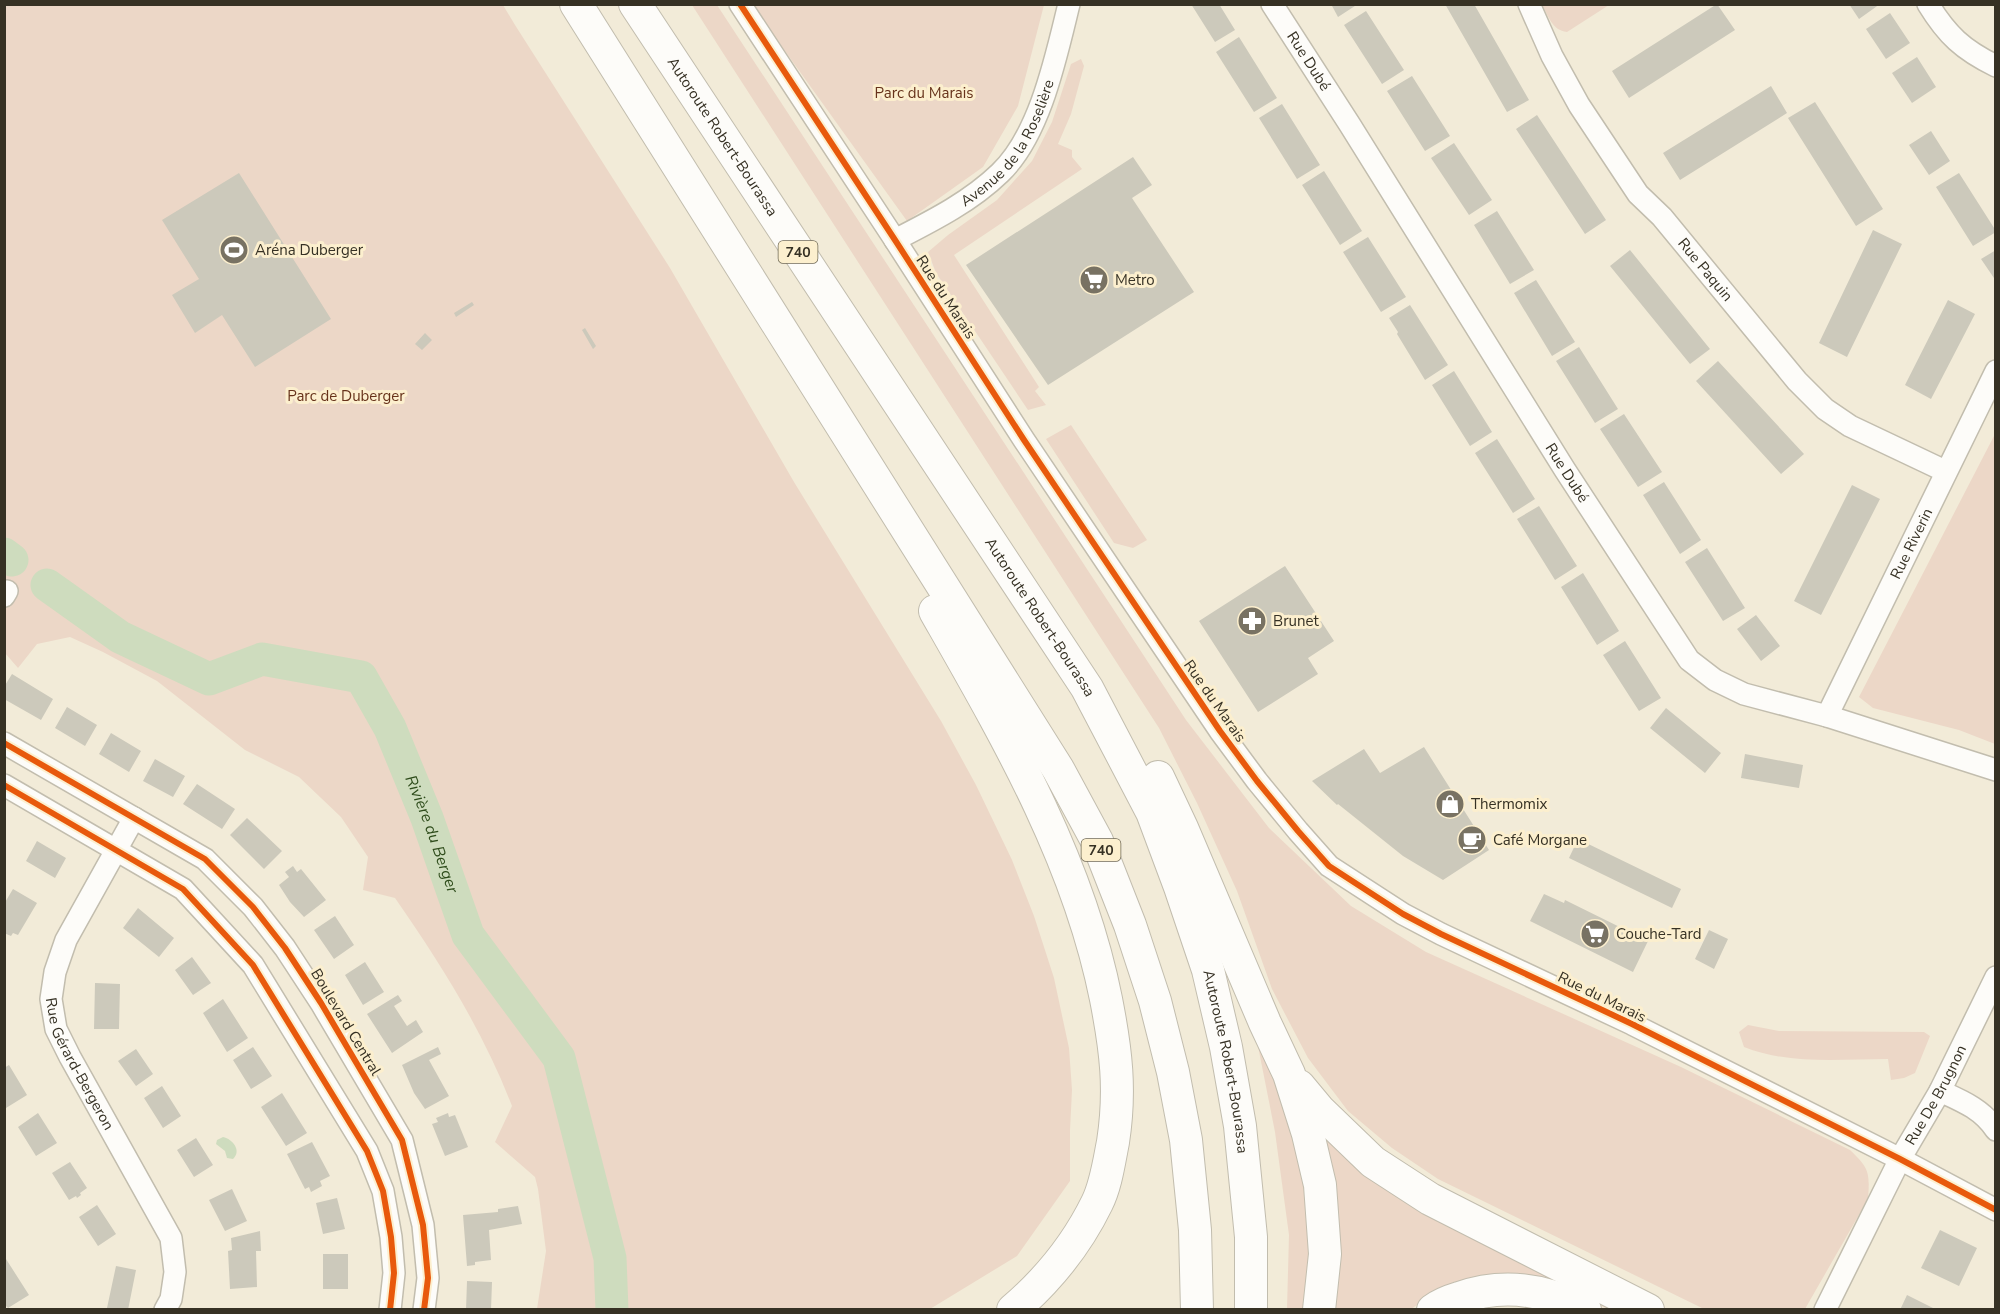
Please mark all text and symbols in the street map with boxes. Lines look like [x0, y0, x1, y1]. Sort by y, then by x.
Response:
street label: Rue Dubé [1282, 28, 1335, 95]
street label: Autoroute Robert-Bourassa [663, 53, 782, 220]
street label: Avenue de la Roselière [957, 77, 1059, 211]
park label: Parc du Marais [875, 83, 973, 103]
sports icon: Aréna Duberger [218, 234, 250, 266]
street label: Rue Paquin [1673, 234, 1737, 306]
place label: Aréna Duberger [255, 240, 364, 260]
road number: 740 [778, 241, 818, 263]
street label: Rue du Marais [911, 251, 981, 343]
supermarket icon: Metro [1078, 264, 1110, 296]
place label: Metro [1115, 270, 1155, 290]
park label: Parc de Duberger [287, 386, 405, 406]
street label: Rue Dubé [1541, 439, 1594, 506]
street label: Rue Riverin [1886, 505, 1937, 582]
street label: Autoroute Robert-Bourassa [980, 534, 1100, 700]
pharmacy icon: Brunet [1236, 605, 1268, 637]
place label: Brunet [1273, 611, 1319, 631]
street label: Rue du Marais [1179, 656, 1251, 746]
water label: Rivière du Berger [400, 772, 464, 897]
shop icon: Thermomix [1434, 788, 1466, 820]
place label: Thermomix [1471, 794, 1547, 814]
cafe icon: Café Morgane [1456, 824, 1488, 856]
place label: Café Morgane [1493, 830, 1587, 850]
road number: 740 [1082, 839, 1120, 861]
supermarket icon: Couche-Tard [1579, 918, 1611, 950]
place label: Couche-Tard [1616, 924, 1701, 944]
street label: Boulevard Central [306, 965, 386, 1080]
street label: Rue du Marais [1554, 967, 1650, 1027]
street label: Autoroute Robert-Bourassa [1198, 968, 1253, 1154]
street label: Rue Gérard-Bergeron [41, 996, 119, 1134]
street label: Rue De Brugnon [1900, 1042, 1971, 1149]

